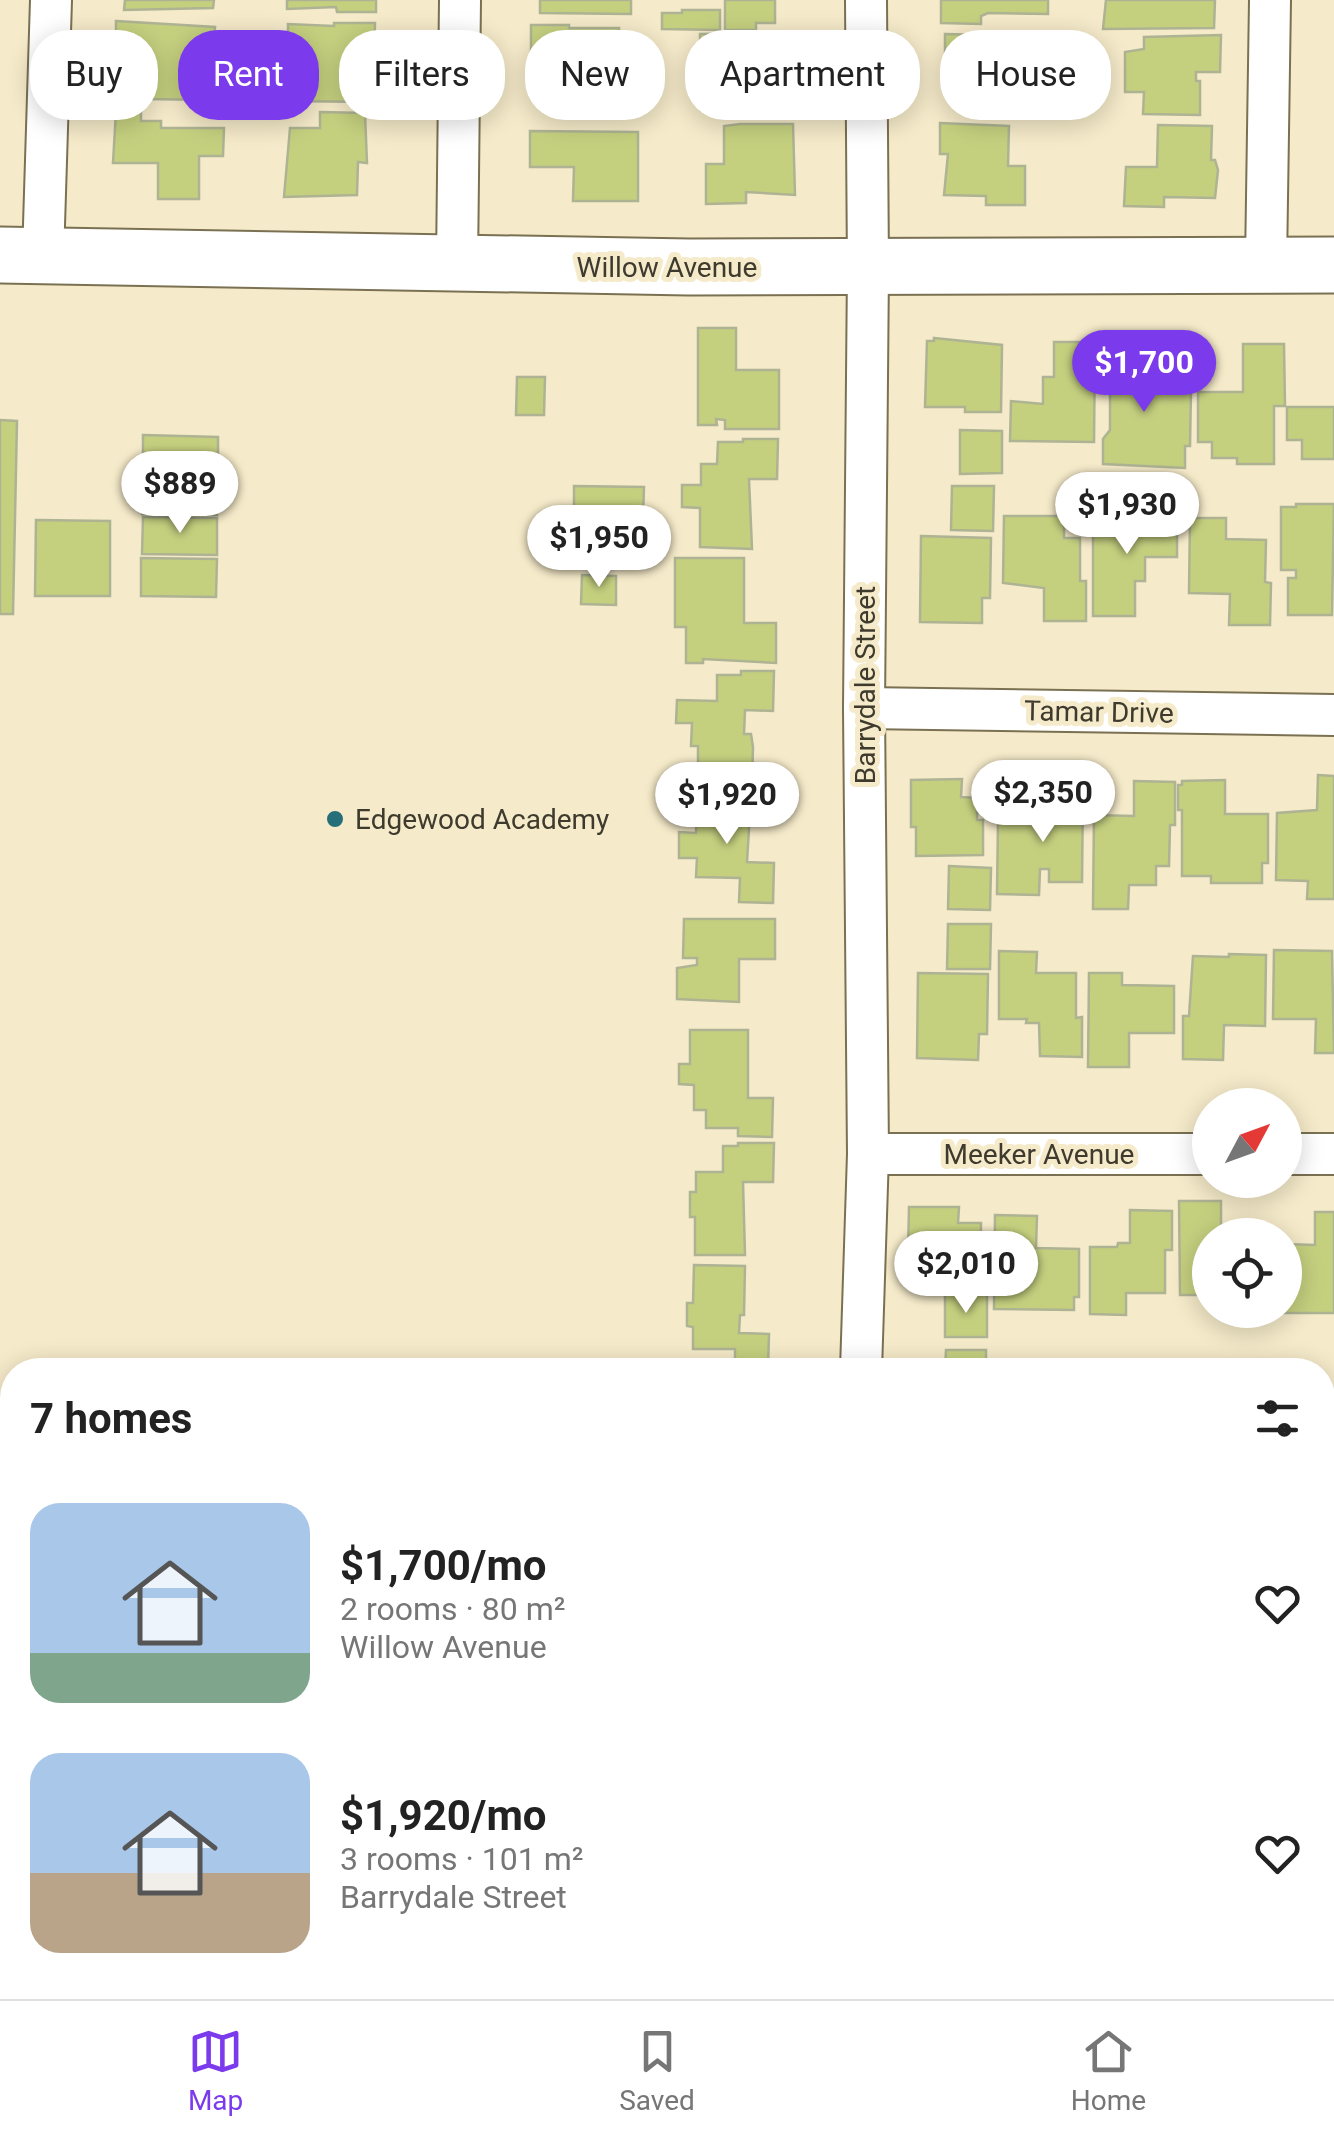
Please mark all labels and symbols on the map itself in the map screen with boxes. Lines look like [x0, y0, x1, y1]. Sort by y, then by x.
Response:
street label: Willow Avenue [577, 251, 757, 284]
pin: $1,700 [1063, 330, 1225, 415]
pin: $889 [121, 451, 239, 536]
pin: $1,930 [1046, 472, 1208, 557]
pin: $1,950 [518, 505, 680, 590]
street label: Barrydale Street [849, 586, 882, 784]
street label: Tamar Drive [1024, 694, 1174, 730]
pin: $2,350 [962, 760, 1124, 845]
pin: $1,920 [646, 762, 808, 847]
place label: Edgewood Academy [355, 803, 609, 836]
marker: Edgewood Academy [324, 808, 346, 830]
north arrow [1192, 1088, 1302, 1198]
street label: Meeker Avenue [944, 1138, 1134, 1171]
pin: $2,010 [885, 1231, 1047, 1316]

